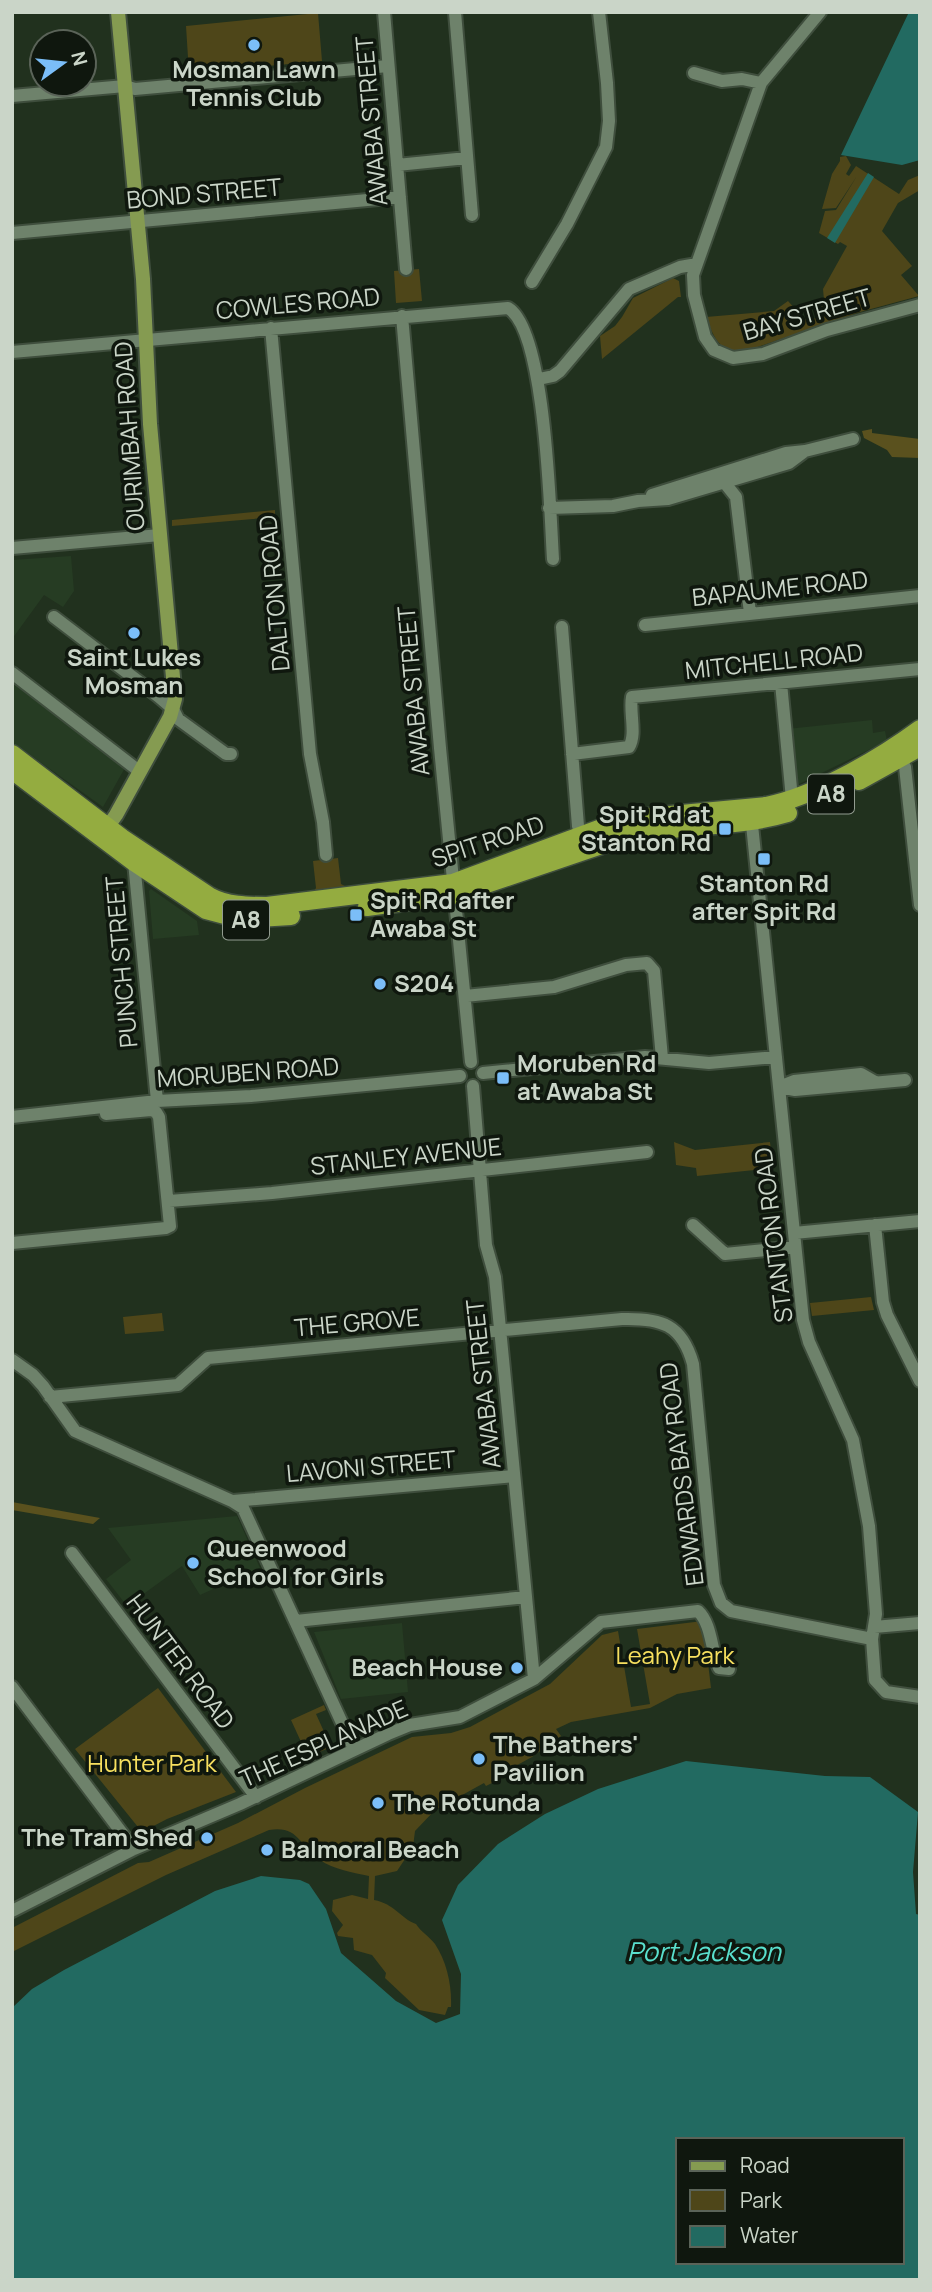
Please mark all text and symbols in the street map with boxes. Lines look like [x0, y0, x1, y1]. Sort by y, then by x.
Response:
north arrow [28, 28, 98, 98]
street label: AWABA STREET [347, 34, 394, 207]
marker: Mosman Lawn Tennis Club [246, 37, 262, 53]
text: N [65, 49, 94, 69]
place label: Mosman Lawn Tennis Club [172, 52, 336, 113]
street label: BOND STREET [125, 169, 283, 216]
street label: COWLES ROAD [214, 279, 381, 326]
street label: BAY STREET [739, 279, 875, 348]
street label: OURIMBAH ROAD [105, 340, 152, 532]
street label: DALTON ROAD [250, 514, 297, 673]
street label: BAPAUME ROAD [690, 562, 869, 613]
street label: AWABA STREET [389, 604, 436, 777]
marker: Saint Lukes Mosman [126, 625, 142, 641]
street label: MITCHELL ROAD [683, 635, 864, 686]
place label: Saint Lukes Mosman [67, 640, 201, 701]
road number: A8 [808, 774, 854, 814]
place label: Spit Rd at Stanton Rd [581, 797, 711, 858]
street label: SPIT ROAD [427, 807, 548, 874]
marker: Spit Rd at Stanton Rd [717, 821, 733, 837]
marker: Stanton Rd after Spit Rd [756, 851, 772, 867]
place label: Stanton Rd after Spit Rd [692, 866, 836, 927]
street label: PUNCH STREET [97, 874, 144, 1049]
place label: Spit Rd after Awaba St [370, 883, 515, 944]
road number: A8 [223, 900, 269, 939]
marker: Spit Rd after Awaba St [348, 907, 364, 923]
place label: S204 [394, 966, 454, 999]
marker: S204 [372, 976, 388, 992]
place label: Moruben Rd at Awaba St [517, 1046, 656, 1107]
street label: MORUBEN ROAD [156, 1049, 340, 1094]
marker: Moruben Rd at Awaba St [495, 1070, 511, 1086]
street label: STANLEY AVENUE [309, 1129, 503, 1182]
street label: STANTON ROAD [745, 1146, 800, 1325]
street label: AWABA STREET [457, 1297, 508, 1470]
street label: THE GROVE [293, 1300, 421, 1343]
street label: EDWARDS BAY ROAD [650, 1361, 711, 1588]
street label: LAVONI STREET [285, 1442, 458, 1489]
place label: Queenwood School for Girls [207, 1531, 384, 1592]
marker: Queenwood School for Girls [185, 1555, 201, 1571]
street label: HUNTER ROAD [120, 1587, 243, 1735]
park label: Leahy Park [616, 1638, 736, 1671]
place label: Beach House [352, 1650, 503, 1683]
marker: Beach House [509, 1660, 525, 1676]
street label: THE ESPLANADE [234, 1691, 413, 1794]
place label: The Bathers' Pavilion [493, 1727, 639, 1788]
park label: Hunter Park [87, 1746, 218, 1779]
marker: The Bathers' Pavilion [471, 1751, 487, 1767]
place label: The Rotunda [392, 1785, 540, 1818]
marker: The Rotunda [370, 1795, 386, 1811]
place label: The Tram Shed [21, 1820, 193, 1853]
marker: The Tram Shed [199, 1830, 215, 1846]
place label: Balmoral Beach [281, 1832, 460, 1865]
marker: Balmoral Beach [259, 1842, 275, 1858]
water label: Port Jackson [627, 1933, 783, 1969]
legend [676, 2138, 904, 2264]
text: Road [740, 2151, 790, 2179]
text: Park [740, 2186, 782, 2214]
text: Water [740, 2221, 799, 2249]

